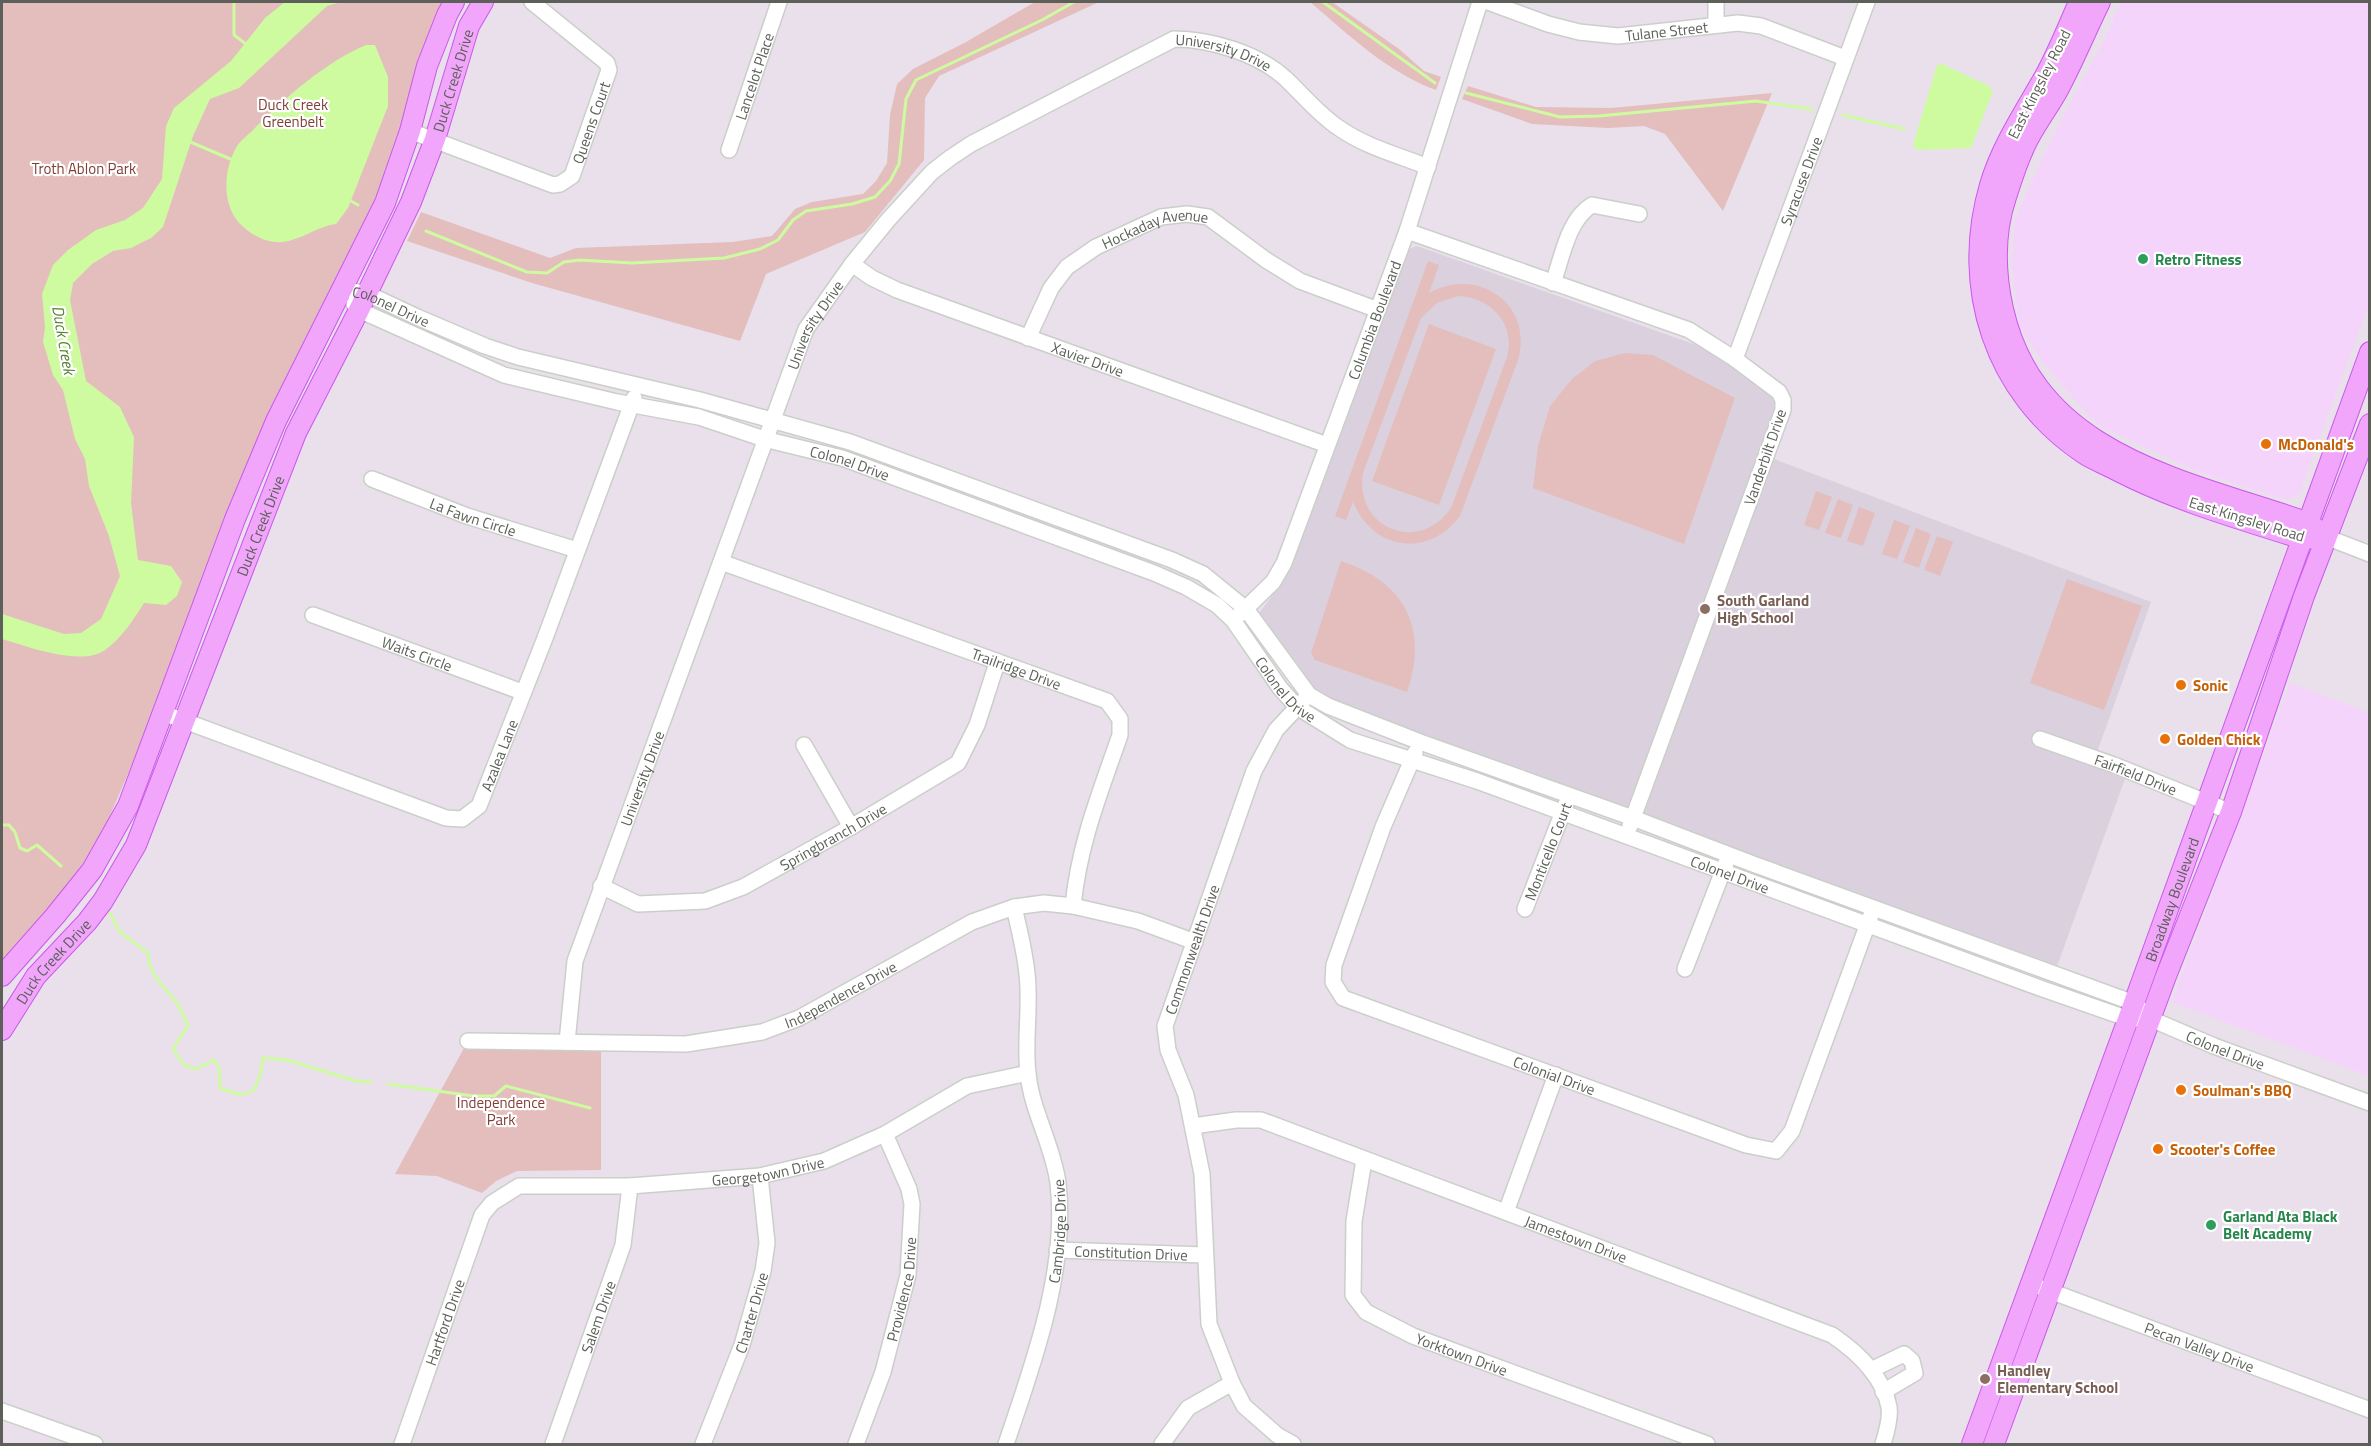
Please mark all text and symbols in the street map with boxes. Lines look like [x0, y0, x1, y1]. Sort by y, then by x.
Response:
street label: Tulane Street [1624, 15, 1710, 47]
street label: East Kingsley Road [2002, 25, 2076, 143]
street label: Duck Creek Drive [426, 26, 479, 135]
street label: University Drive [1175, 27, 1276, 77]
street label: Lancelot Place [729, 29, 779, 123]
street label: Queens Court [566, 78, 616, 167]
park label: Duck Creek Greenbelt [258, 93, 328, 133]
street label: Syracuse Drive [1774, 133, 1828, 228]
park label: Troth Ablon Park [32, 157, 136, 180]
street label: Hockaday Avenue [1098, 202, 1210, 254]
place label: Retro Fitness [2155, 248, 2242, 271]
marker: Retro Fitness [2136, 252, 2150, 266]
street label: Columbia Boulevard [1341, 257, 1407, 383]
street label: University Drive [781, 275, 849, 373]
street label: Colonel Drive [351, 280, 433, 333]
water label: Duck Creek [46, 304, 82, 378]
street label: Xavier Drive [1049, 335, 1127, 382]
street label: Vanderbilt Drive [1738, 406, 1792, 508]
place label: McDonald's [2278, 433, 2354, 456]
marker: McDonald's [2259, 437, 2273, 451]
street label: Colonel Drive [808, 439, 893, 486]
street label: Duck Creek Drive [230, 472, 290, 579]
street label: East Kingsley Road [2186, 490, 2308, 548]
street label: La Fawn Circle [427, 491, 519, 542]
place label: South Garland High School [1717, 589, 1809, 629]
marker: South Garland High School [1698, 602, 1712, 616]
street label: Waits Circle [379, 630, 456, 677]
street label: Trailridge Drive [968, 642, 1065, 695]
street label: Colonel Drive [1250, 652, 1321, 728]
place label: Sonic [2193, 674, 2228, 697]
marker: Sonic [2174, 678, 2188, 692]
street label: Azalea Lane [474, 716, 524, 794]
street label: University Drive [614, 727, 670, 829]
place label: Golden Chick [2177, 728, 2261, 751]
marker: Golden Chick [2158, 732, 2172, 746]
street label: Fairfield Drive [2091, 748, 2180, 801]
street label: Springbranch Drive [775, 797, 891, 876]
street label: Monticello Court [1518, 798, 1577, 904]
street label: Broadway Boulevard [2138, 834, 2205, 965]
street label: Colonel Drive [1687, 849, 1773, 899]
street label: Commonwealth Drive [1158, 881, 1225, 1018]
street label: Duck Creek Drive [10, 913, 96, 1008]
street label: Independence Drive [781, 955, 901, 1034]
street label: Colonel Drive [2183, 1024, 2268, 1075]
street label: Colonial Drive [1510, 1050, 1599, 1101]
place label: Soulman's BBQ [2193, 1079, 2292, 1102]
marker: Soulman's BBQ [2174, 1083, 2188, 1097]
park label: Independence Park [457, 1091, 545, 1131]
place label: Scooter's Coffee [2170, 1138, 2276, 1161]
marker: Scooter's Coffee [2151, 1142, 2165, 1156]
street label: Georgetown Drive [711, 1150, 826, 1191]
street label: Cambridge Drive [1042, 1178, 1071, 1285]
place label: Garland Ata Black Belt Academy [2223, 1205, 2338, 1245]
street label: Jamestown Drive [1522, 1209, 1630, 1268]
marker: Garland Ata Black Belt Academy [2204, 1218, 2218, 1232]
street label: Providence Drive [880, 1236, 922, 1344]
street label: Constitution Drive [1074, 1239, 1188, 1266]
street label: Charter Drive [728, 1270, 774, 1357]
street label: Hartford Drive [419, 1276, 470, 1368]
street label: Salem Drive [574, 1277, 621, 1356]
street label: Pecan Valley Drive [2141, 1316, 2258, 1377]
street label: Yorktown Drive [1413, 1327, 1511, 1381]
place label: Handley Elementary School [1997, 1359, 2118, 1399]
marker: Handley Elementary School [1978, 1372, 1992, 1386]

